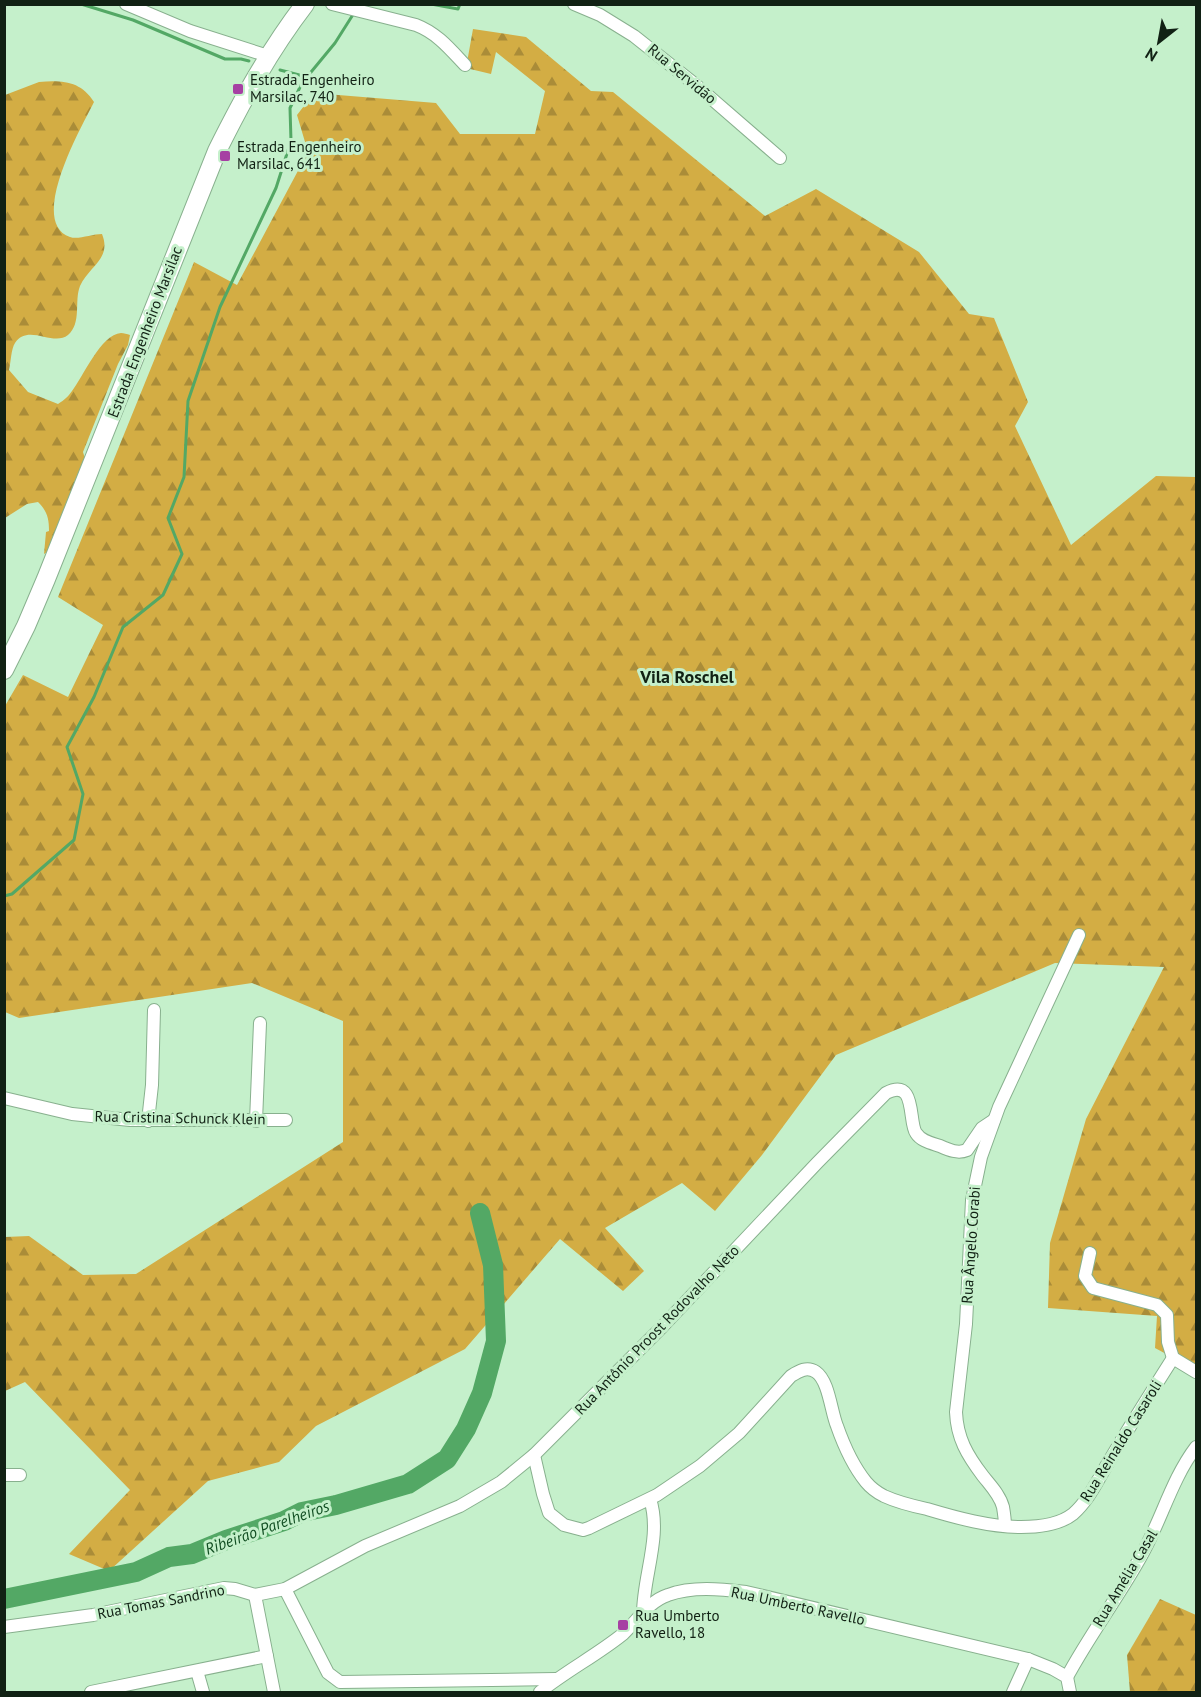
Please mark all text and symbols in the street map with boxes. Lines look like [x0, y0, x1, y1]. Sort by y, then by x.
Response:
north arrow [1129, 12, 1189, 72]
street label: Rua Servidão [644, 39, 721, 108]
text: N [1142, 44, 1161, 66]
place label: Estrada Engenheiro Marsilac, 740 [250, 70, 375, 106]
marker: Estrada Engenheiro Marsilac, 740 [231, 82, 245, 96]
place label: Estrada Engenheiro Marsilac, 641 [237, 137, 362, 173]
marker: Estrada Engenheiro Marsilac, 641 [218, 149, 232, 163]
street label: Estrada Engenheiro Marsilac [103, 243, 186, 420]
district label: Vila Roschel [639, 665, 735, 688]
street label: Rua Cristina Schunck Klein [94, 1107, 266, 1128]
street label: Rua Ângelo Corabi [957, 1186, 984, 1304]
street label: Rua Antônio Proost Rodovalho Neto [570, 1241, 743, 1418]
street label: Rua Reinaldo Casaroli [1076, 1377, 1166, 1505]
water label: Ribeirão Parelheiros [202, 1495, 333, 1559]
street label: Rua Amélia Casal [1088, 1525, 1161, 1630]
street label: Rua Tomas Sandrino [96, 1580, 226, 1623]
street label: Rua Umberto Ravello [730, 1582, 867, 1629]
place label: Rua Umberto Ravello, 18 [635, 1606, 720, 1642]
marker: Rua Umberto Ravello, 18 [616, 1618, 630, 1632]

